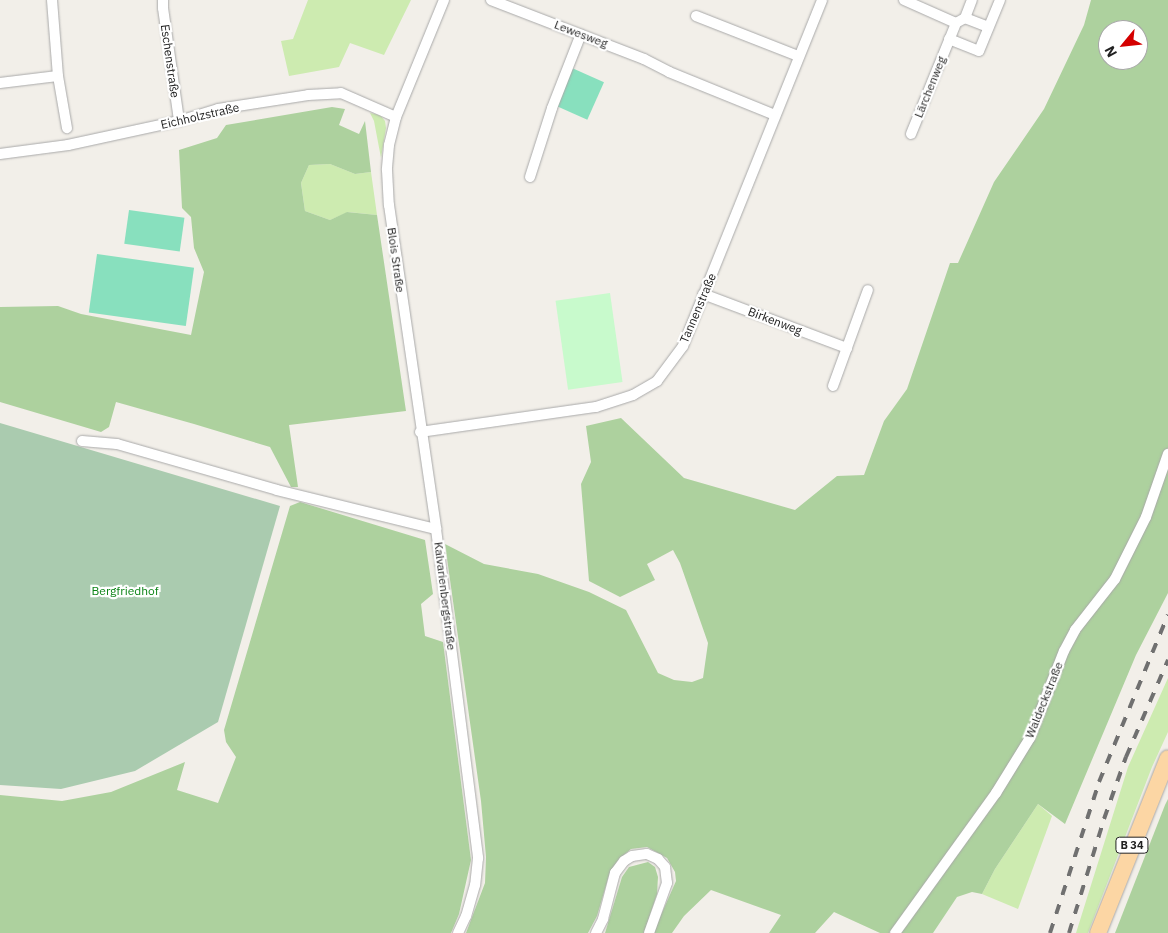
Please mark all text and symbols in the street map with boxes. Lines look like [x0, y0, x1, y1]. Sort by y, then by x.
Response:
street label: Lewesweg [552, 17, 610, 51]
north arrow [1098, 20, 1148, 70]
street label: Eschenstraße [158, 23, 182, 99]
text: N [1100, 43, 1121, 60]
street label: Lärchenweg [911, 54, 949, 120]
street label: Eichholzstraße [159, 100, 241, 132]
street label: Blois Straße [384, 226, 408, 294]
street label: Tannenstraße [677, 271, 719, 345]
street label: Birkenweg [746, 304, 804, 338]
street label: Kalvarienbergstraße [431, 541, 459, 651]
park label: Bergfriedhof [91, 584, 159, 598]
street label: Waldeckstraße [1022, 660, 1066, 740]
road number: B 34 [1114, 836, 1150, 854]

